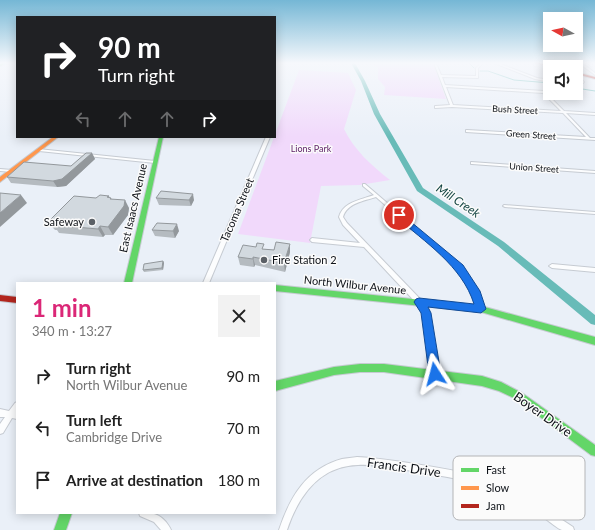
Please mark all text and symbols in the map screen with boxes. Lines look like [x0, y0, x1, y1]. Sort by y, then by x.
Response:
north arrow [543, 12, 583, 52]
map controls [543, 12, 583, 100]
text: 90 m [98, 30, 161, 64]
icon: right [32, 32, 84, 84]
button: sound [543, 60, 583, 100]
text: Turn right [98, 64, 175, 86]
street label: Bush Street [492, 103, 539, 116]
icon: left [72, 108, 94, 130]
icon: ahead [114, 108, 136, 130]
icon: ahead [156, 108, 178, 130]
icon: right [198, 108, 220, 130]
street label: Green Street [506, 127, 557, 142]
park label: Lions Park [291, 143, 332, 154]
street label: Union Street [509, 160, 560, 175]
street label: East Isaacs Avenue [116, 162, 149, 254]
street label: Tacoma Street [217, 176, 256, 244]
water label: Mill Creek [433, 180, 483, 221]
pin [382, 198, 416, 232]
icon: arrive [388, 204, 410, 226]
place label: Safeway [44, 215, 84, 228]
marker: Safeway [87, 217, 97, 227]
place label: Fire Station 2 [272, 253, 337, 266]
marker: Fire Station 2 [259, 255, 269, 265]
street label: North Wilbur Avenue [303, 273, 407, 296]
text: 1 min [32, 293, 92, 322]
button: close [218, 295, 260, 337]
text: 340 m · 13:27 [32, 323, 112, 339]
position arrow [414, 353, 456, 395]
text: Turn right [66, 359, 131, 377]
icon: right [32, 365, 54, 387]
text: 90 m [226, 367, 260, 385]
text: North Wilbur Avenue [66, 377, 187, 393]
street label: Boyer Drive [511, 388, 575, 440]
text: Turn left [66, 411, 122, 429]
icon: left [32, 417, 54, 439]
text: 70 m [226, 419, 260, 437]
text: Cambridge Drive [66, 429, 162, 445]
street label: Francis Drive [366, 454, 442, 480]
legend [453, 456, 585, 520]
text: Fast [486, 463, 506, 476]
icon: arrive [32, 469, 54, 491]
text: Arrive at destination [66, 471, 203, 489]
text: 180 m [218, 471, 260, 489]
text: Slow [486, 481, 510, 494]
text: Jam [486, 499, 505, 512]

